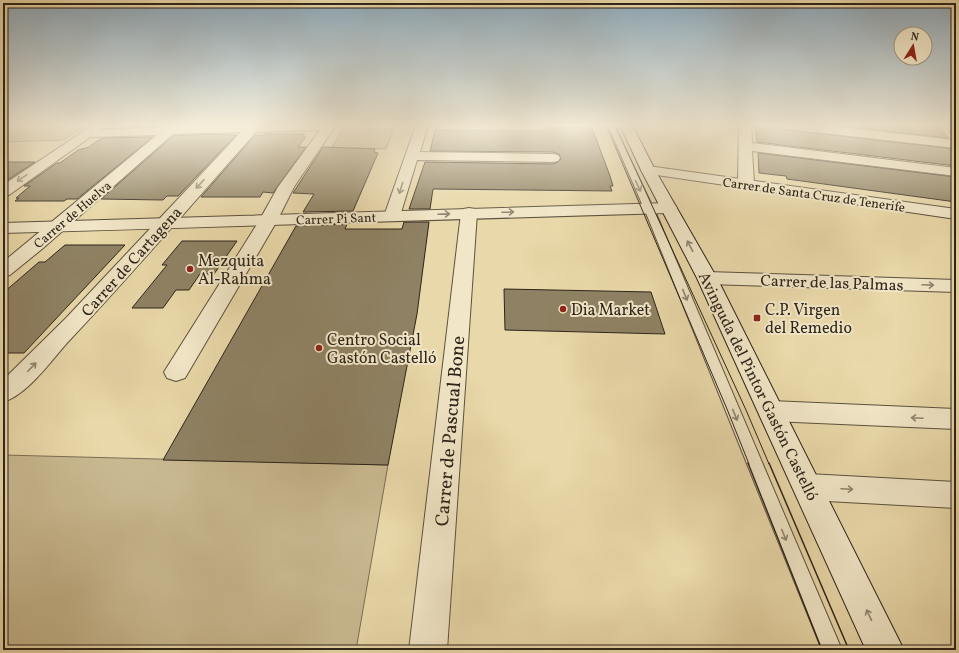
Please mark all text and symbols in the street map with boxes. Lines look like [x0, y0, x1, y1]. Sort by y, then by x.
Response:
north arrow [893, 26, 933, 66]
text: N [909, 30, 920, 46]
one-way arrow [17, 174, 28, 182]
street label: Carrer de Santa Cruz de Tenerife [721, 174, 906, 218]
street label: Carrer de Huelva [30, 178, 116, 253]
one-way arrow [196, 179, 205, 189]
one-way arrow [635, 180, 642, 192]
one-way arrow [397, 182, 404, 195]
street label: Carrer de Cartagena [77, 203, 188, 322]
one-way arrow [501, 208, 514, 215]
street label: Carrer Pi Sant [296, 210, 377, 230]
one-way arrow [437, 210, 450, 217]
one-way arrow [686, 240, 693, 252]
place label: Mezquita Al-Rahma [198, 251, 271, 291]
marker: Mezquita Al-Rahma [185, 264, 195, 274]
street label: Avinguda del Pintor Gastón Castelló [692, 269, 822, 505]
street label: Carrer de las Palmas [760, 271, 904, 297]
one-way arrow [921, 281, 934, 289]
one-way arrow [682, 289, 689, 301]
place label: Dia Market [571, 300, 650, 322]
place label: C.P. Virgen del Remedio [765, 300, 852, 340]
marker: Dia Market [558, 304, 568, 314]
marker: C.P. Virgen del Remedio [752, 313, 762, 323]
place label: Centro Social Gastón Castelló [327, 330, 437, 370]
street label: Carrer de Pascual Bone [430, 335, 472, 528]
marker: Centro Social Gastón Castelló [314, 343, 324, 353]
one-way arrow [27, 362, 37, 372]
one-way arrow [731, 409, 739, 421]
one-way arrow [911, 414, 924, 421]
one-way arrow [840, 486, 853, 493]
one-way arrow [781, 529, 789, 541]
one-way arrow [865, 609, 872, 621]

